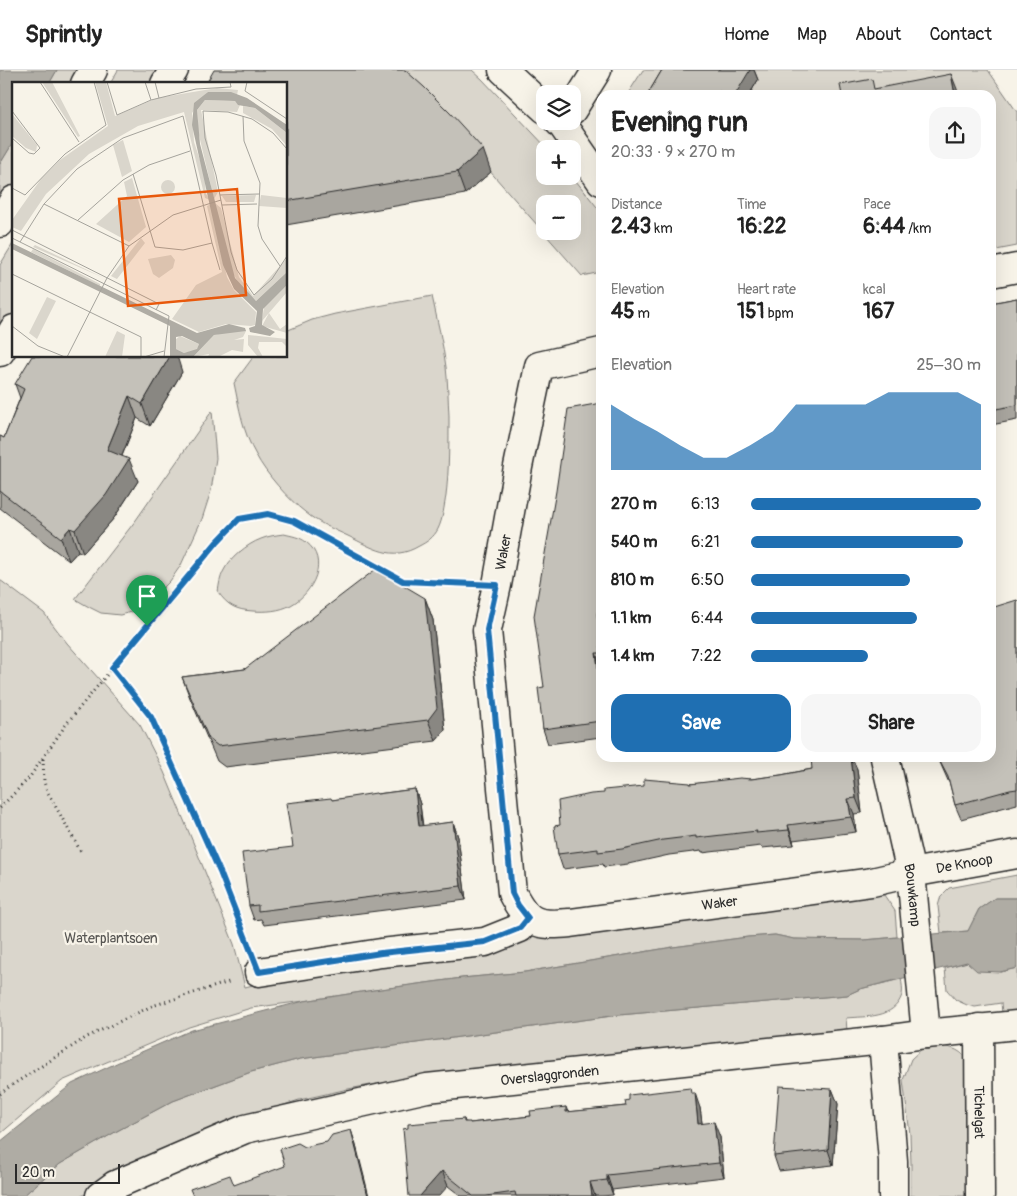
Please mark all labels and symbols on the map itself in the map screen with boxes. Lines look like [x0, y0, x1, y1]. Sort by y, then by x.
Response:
inset map [12, 82, 288, 358]
street label: Waker [492, 533, 515, 571]
pin [126, 575, 168, 626]
street label: De Knoop [935, 850, 994, 877]
street label: Bouwkamp [900, 862, 924, 928]
street label: Waker [701, 892, 739, 914]
park label: Waterplantsoen [64, 930, 158, 947]
street label: Overslaggronden [500, 1062, 600, 1089]
street label: Tichelgat [970, 1085, 988, 1139]
scale bar [15, 1161, 120, 1184]

